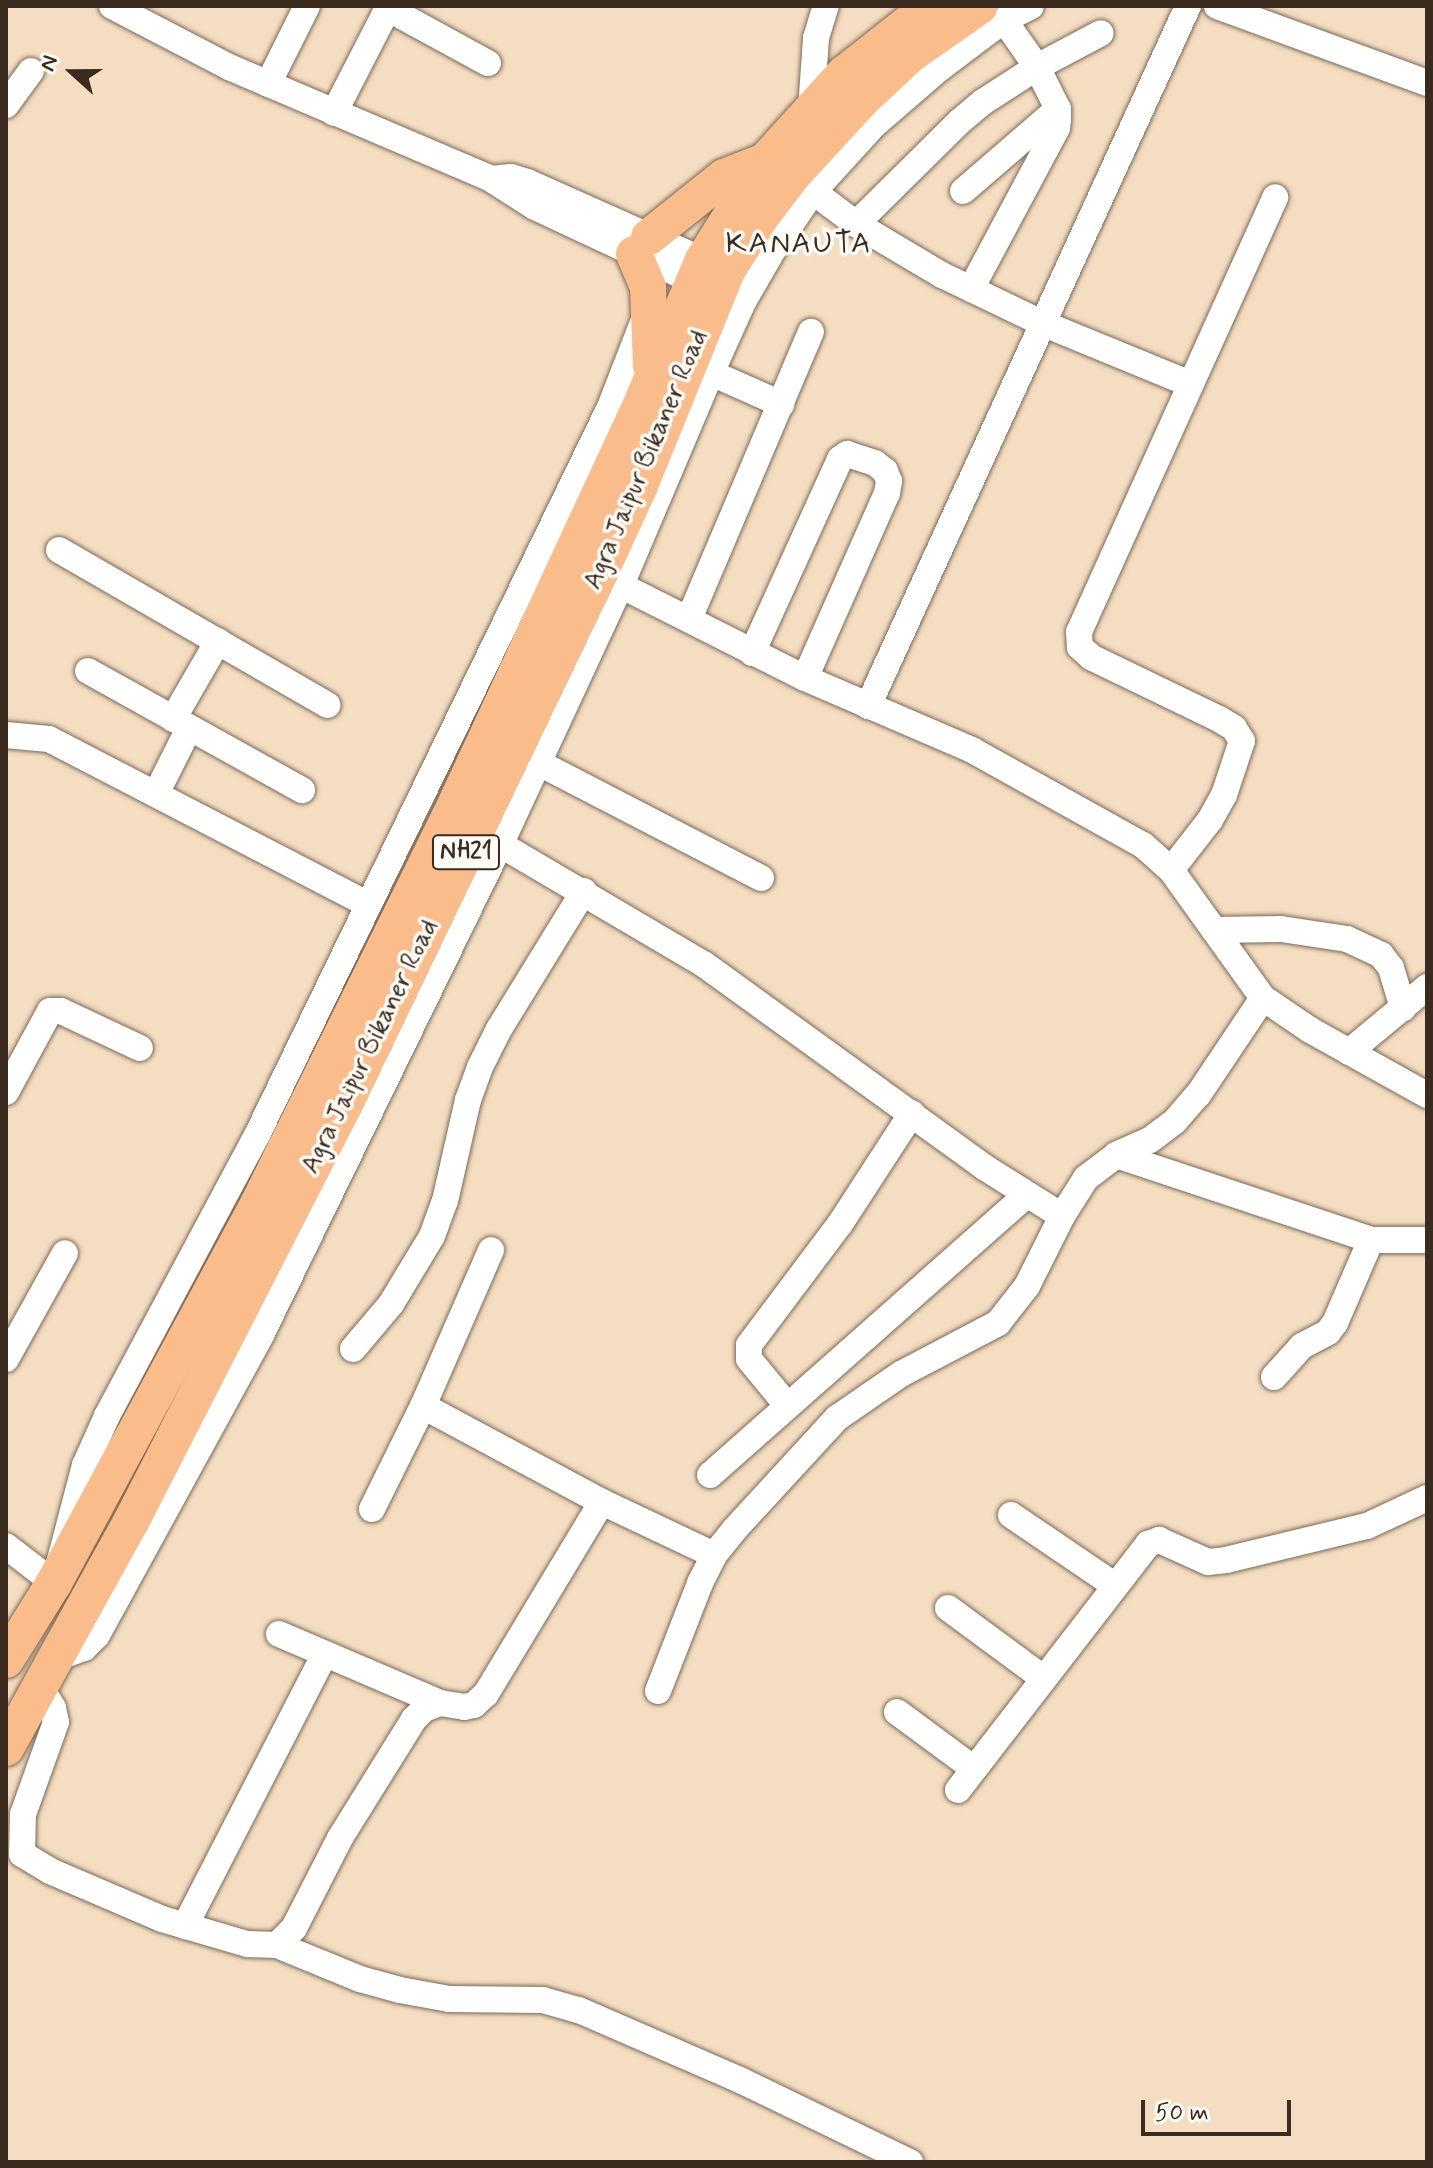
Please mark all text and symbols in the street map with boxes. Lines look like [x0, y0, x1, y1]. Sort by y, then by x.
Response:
north arrow [32, 32, 112, 112]
text: N [34, 52, 65, 75]
district label: KANAUTA [725, 226, 873, 262]
street label: Agra Jaipur Bikaner Road [576, 320, 718, 600]
road number: NH21 [430, 832, 502, 872]
street label: Agra Jaipur Bikaner Road [293, 910, 449, 1184]
scale bar [1145, 2084, 1295, 2134]
text: 50 m [1155, 2098, 1209, 2129]

